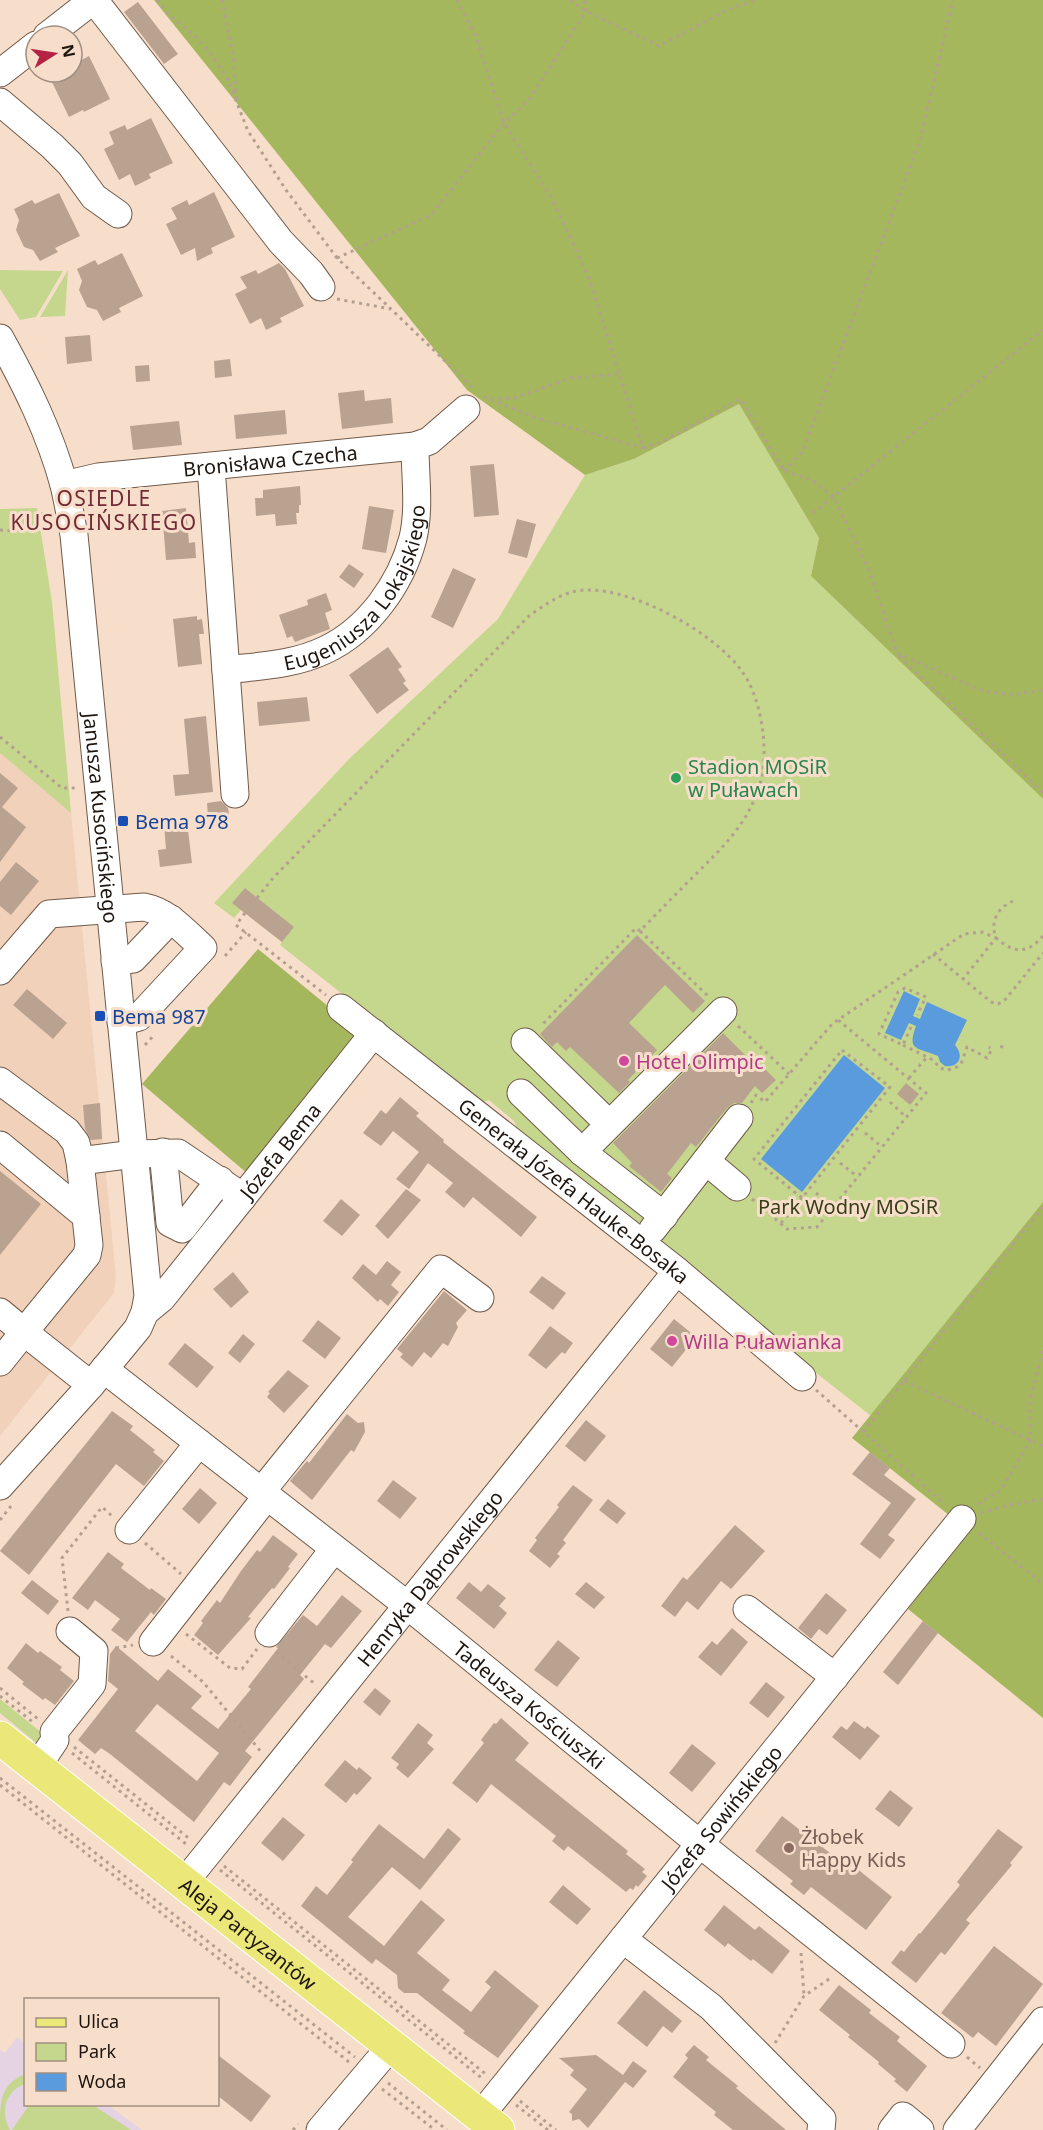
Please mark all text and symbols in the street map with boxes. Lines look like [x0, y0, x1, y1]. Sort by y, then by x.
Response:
north arrow [24, 24, 84, 84]
text: N [57, 42, 81, 60]
street label: Bronisława Czecha [182, 438, 359, 482]
district label: OSIEDLE KUSOCIŃSKIEGO [10, 484, 198, 536]
street label: Eugeniusza Lokajskiego [281, 504, 430, 676]
street label: Janusza Kusocińskiego [78, 709, 125, 925]
place label: Stadion MOSiR w Puławach [688, 753, 827, 803]
marker: Stadion MOSiR w Puławach [669, 771, 683, 785]
place label: Bema 978 [135, 808, 229, 835]
marker: Bema 978 [116, 814, 130, 828]
place label: Bema 987 [112, 1003, 206, 1030]
marker: Bema 987 [93, 1009, 107, 1023]
place label: Hotel Olimpic [636, 1048, 763, 1075]
marker: Hotel Olimpic [617, 1054, 631, 1068]
street label: Generała Józefa Hauke-Bosaka [453, 1092, 695, 1289]
street label: Józefa Bema [232, 1097, 327, 1206]
park label: Park Wodny MOSiR [758, 1193, 939, 1220]
place label: Willa Puławianka [684, 1328, 842, 1355]
marker: Willa Puławianka [665, 1334, 679, 1348]
street label: Henryka Dąbrowskiego [350, 1484, 509, 1672]
street label: Tadeusza Kościuszki [448, 1635, 611, 1775]
street label: Józefa Sowińskiego [653, 1739, 788, 1897]
place label: Żłobek Happy Kids [801, 1823, 906, 1873]
marker: Żłobek Happy Kids [782, 1841, 796, 1855]
street label: Aleja Partyzantów [174, 1871, 323, 1996]
legend [24, 1998, 219, 2106]
text: Ulica [78, 2009, 119, 2033]
text: Park [78, 2039, 116, 2063]
text: Woda [78, 2069, 126, 2093]

